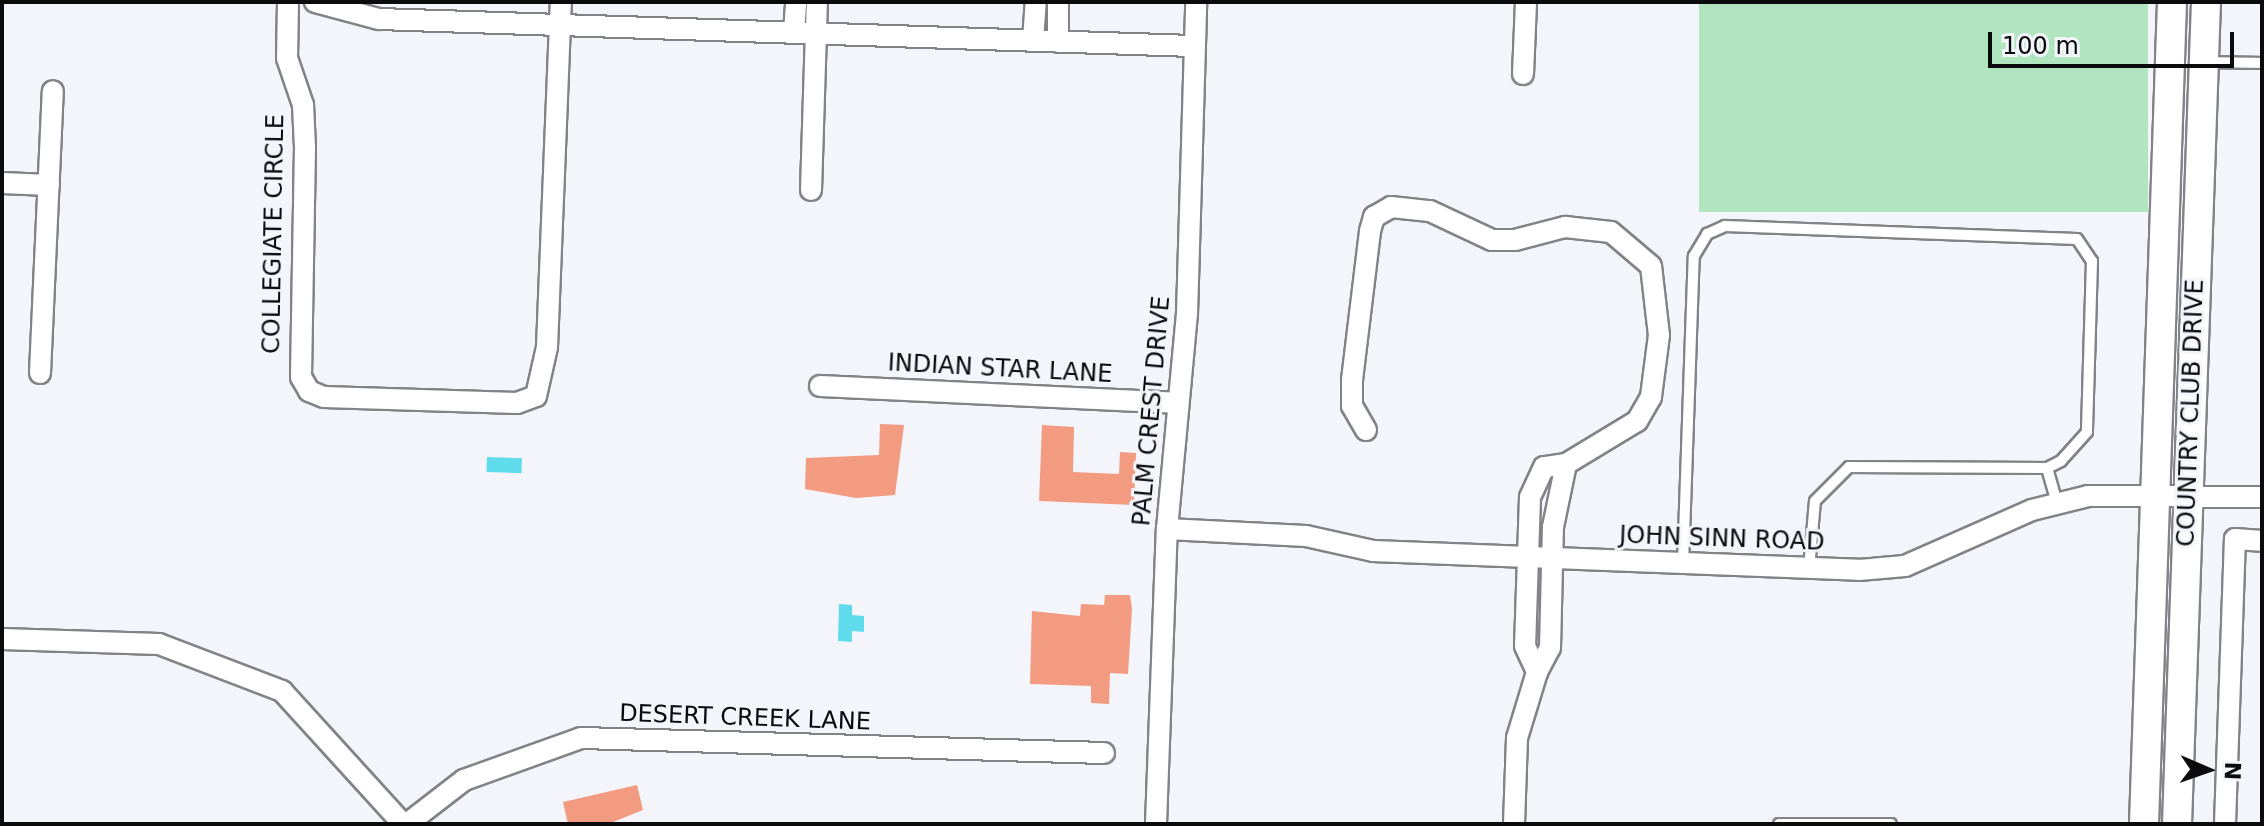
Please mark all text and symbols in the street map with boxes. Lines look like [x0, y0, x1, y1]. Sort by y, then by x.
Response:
scale bar [1992, 16, 2238, 66]
text: 100 m [2002, 32, 2079, 60]
street label: COLLEGIATE CIRCLE [258, 114, 290, 354]
street label: COUNTRY CLUB DRIVE [2172, 279, 2210, 547]
street label: PALM CREST DRIVE [1128, 295, 1176, 527]
street label: INDIAN STAR LANE [887, 349, 1113, 389]
street label: JOHN SINN ROAD [1619, 521, 1825, 557]
street label: DESERT CREEK LANE [619, 699, 871, 737]
north arrow [2168, 730, 2248, 810]
text: N [2220, 761, 2245, 780]

